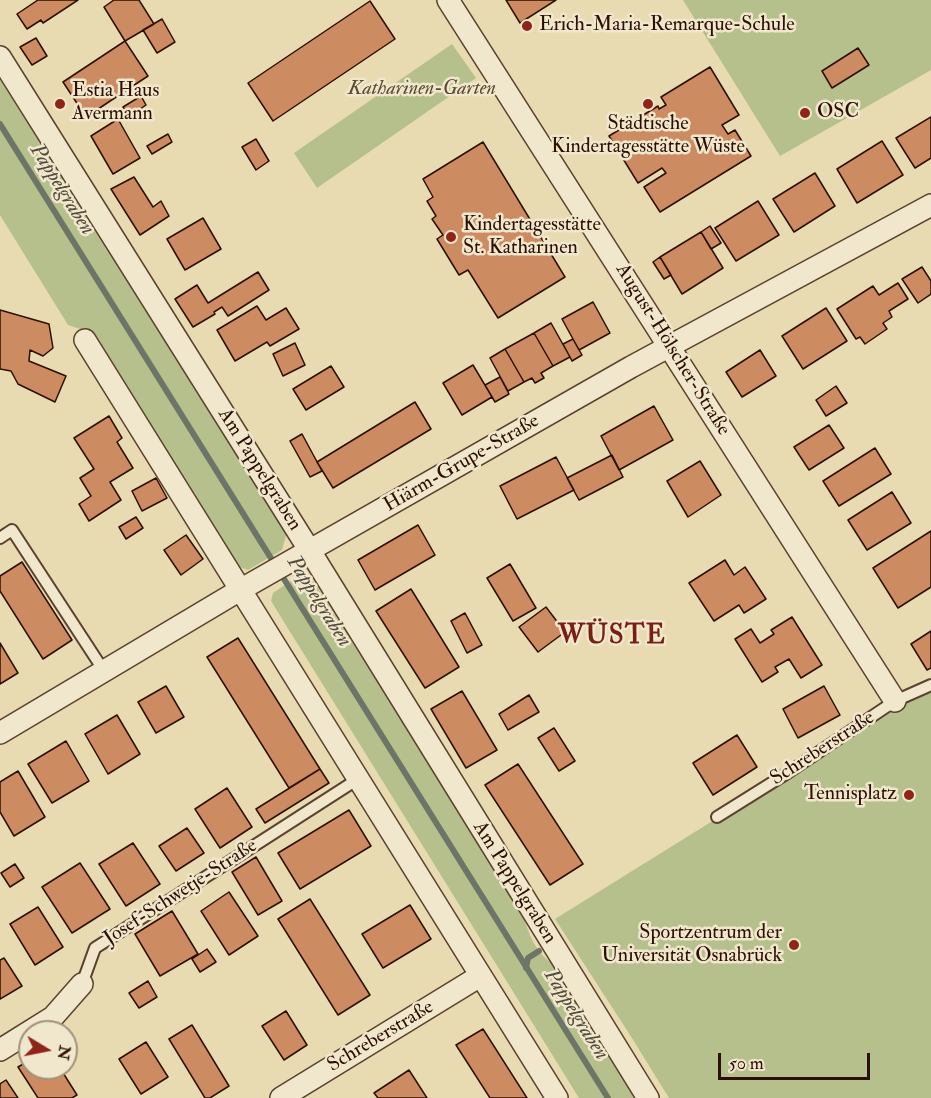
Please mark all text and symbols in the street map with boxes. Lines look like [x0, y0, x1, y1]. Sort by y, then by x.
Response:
place label: Erich-Maria-Remarque-Schule [539, 14, 795, 38]
marker: Erich-Maria-Remarque-Schule [520, 19, 534, 33]
park label: Katharinen-Garten [348, 78, 496, 102]
place label: Estia Haus Avermann [72, 80, 159, 127]
marker: Estia Haus Avermann [53, 97, 67, 111]
marker: Städtische Kindertagesstätte Wüste [641, 97, 655, 111]
place label: OSC [817, 101, 859, 125]
marker: OSC [798, 106, 812, 120]
place label: Städtische Kindertagesstätte Wüste [551, 113, 745, 160]
water label: Pappelgraben [23, 140, 99, 240]
place label: Kindertagesstätte St. Katharinen [463, 214, 601, 261]
marker: Kindertagesstätte St. Katharinen [444, 230, 458, 244]
street label: August-Hölscher-Straße [609, 260, 735, 440]
street label: Am Pappelgraben [212, 404, 306, 536]
street label: Hiärm-Grupe-Straße [380, 410, 544, 518]
water label: Pappelgraben [280, 552, 356, 652]
district label: WÜSTE [558, 621, 666, 653]
street label: Schreberstraße [766, 706, 880, 792]
place label: Tennisplatz [804, 783, 897, 807]
marker: Tennisplatz [902, 788, 916, 802]
street label: Am Pappelgraben [467, 817, 561, 949]
street label: Josef-Schwetje-Straße [100, 835, 262, 951]
place label: Sportzentrum der Universität Osnabrück [602, 922, 782, 969]
marker: Sportzentrum der Universität Osnabrück [787, 938, 801, 952]
water label: Pappelgraben [537, 965, 613, 1065]
street label: Schreberstraße [324, 996, 438, 1078]
north arrow [18, 1020, 78, 1080]
scale bar [721, 1041, 872, 1079]
text: N [53, 1044, 75, 1062]
text: 50 m [729, 1052, 764, 1075]

